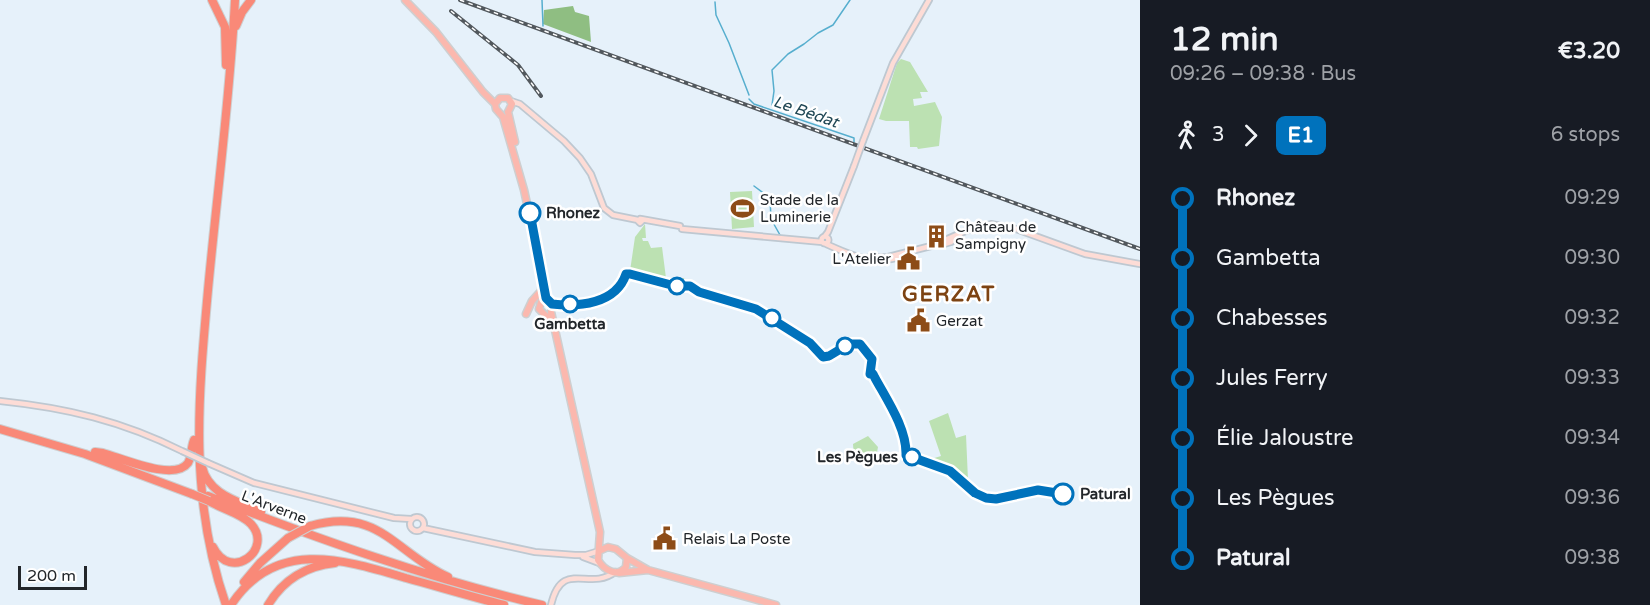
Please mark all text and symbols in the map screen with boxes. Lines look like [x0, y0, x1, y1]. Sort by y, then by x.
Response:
text: 12 min [1170, 20, 1279, 59]
text: €3.20 [1558, 38, 1620, 64]
text: 09:26 – 09:38 · Bus [1170, 62, 1356, 86]
water label: Le Bédat [771, 91, 843, 133]
icon: walk [1170, 119, 1203, 152]
icon: forward [1234, 119, 1267, 152]
text: 3 [1212, 123, 1225, 147]
text: E1 [1288, 123, 1314, 148]
text: 6 stops [1551, 123, 1620, 147]
text: Rhonez [1216, 185, 1295, 211]
text: 09:29 [1565, 186, 1620, 210]
place label: Stade de la Luminerie [760, 191, 839, 226]
sports icon: Stade de la Luminerie [729, 196, 755, 222]
marker: Rhonez [519, 202, 541, 224]
place label: Rhonez [546, 204, 601, 222]
place label: Château de Sampigny [955, 218, 1036, 253]
building icon: Château de Sampigny [924, 223, 950, 249]
text: Gambetta [1216, 245, 1321, 271]
public building icon: L'Atelier [896, 246, 922, 272]
text: 09:30 [1565, 246, 1620, 270]
place label: L'Atelier [832, 250, 891, 268]
unlabelled marker [668, 277, 686, 295]
district label: GERZAT [902, 282, 996, 307]
marker: Gambetta [561, 295, 579, 313]
text: Chabesses [1216, 305, 1328, 331]
text: 09:32 [1565, 306, 1620, 330]
public building icon: Gerzat [905, 308, 931, 334]
unlabelled marker [763, 309, 781, 327]
place label: Gerzat [936, 312, 983, 330]
place label: Gambetta [534, 315, 606, 333]
unlabelled marker [836, 337, 854, 355]
text: Jules Ferry [1216, 365, 1327, 391]
text: 09:33 [1565, 366, 1620, 390]
text: Élie Jaloustre [1216, 425, 1353, 451]
text: 09:34 [1565, 426, 1620, 450]
place label: Les Pègues [817, 448, 898, 467]
marker: Les Pègues [903, 448, 921, 466]
marker: Patural [1052, 483, 1074, 505]
place label: Patural [1080, 485, 1131, 503]
text: Les Pègues [1216, 485, 1335, 511]
street label: L'Arverne [239, 486, 309, 528]
text: 09:36 [1565, 486, 1620, 510]
public building icon: Relais La Poste [652, 526, 678, 552]
place label: Relais La Poste [683, 530, 790, 548]
text: Patural [1216, 545, 1290, 571]
text: 09:38 [1565, 546, 1620, 570]
scale bar [18, 563, 87, 590]
text: 200 m [27, 566, 76, 586]

